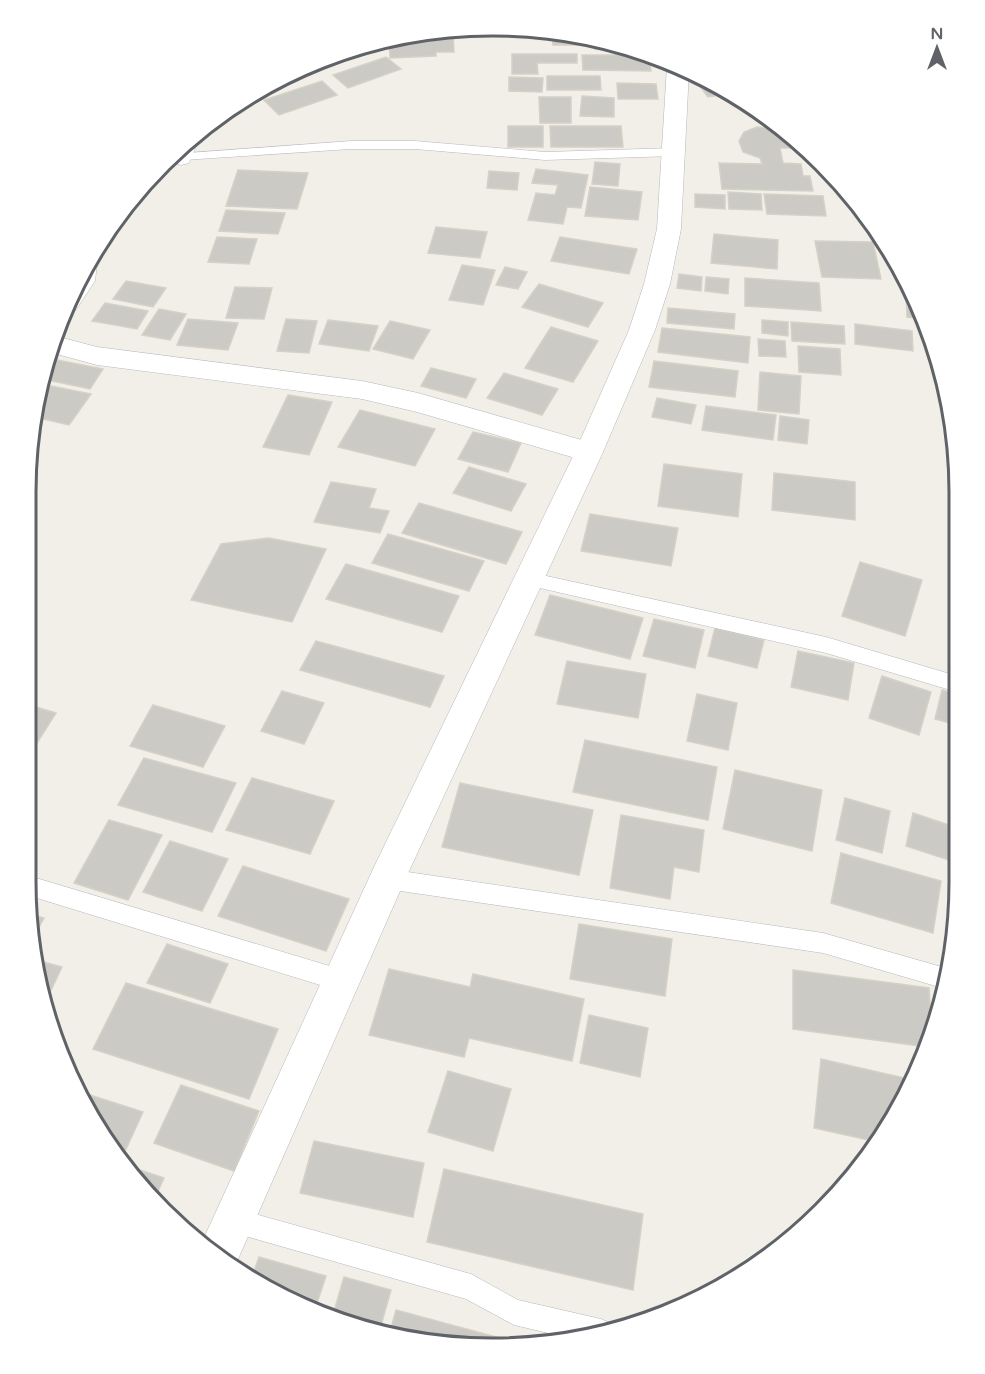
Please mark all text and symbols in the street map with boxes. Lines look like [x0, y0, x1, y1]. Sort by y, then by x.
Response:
north arrow [907, 18, 967, 78]
text: N [931, 24, 943, 44]

